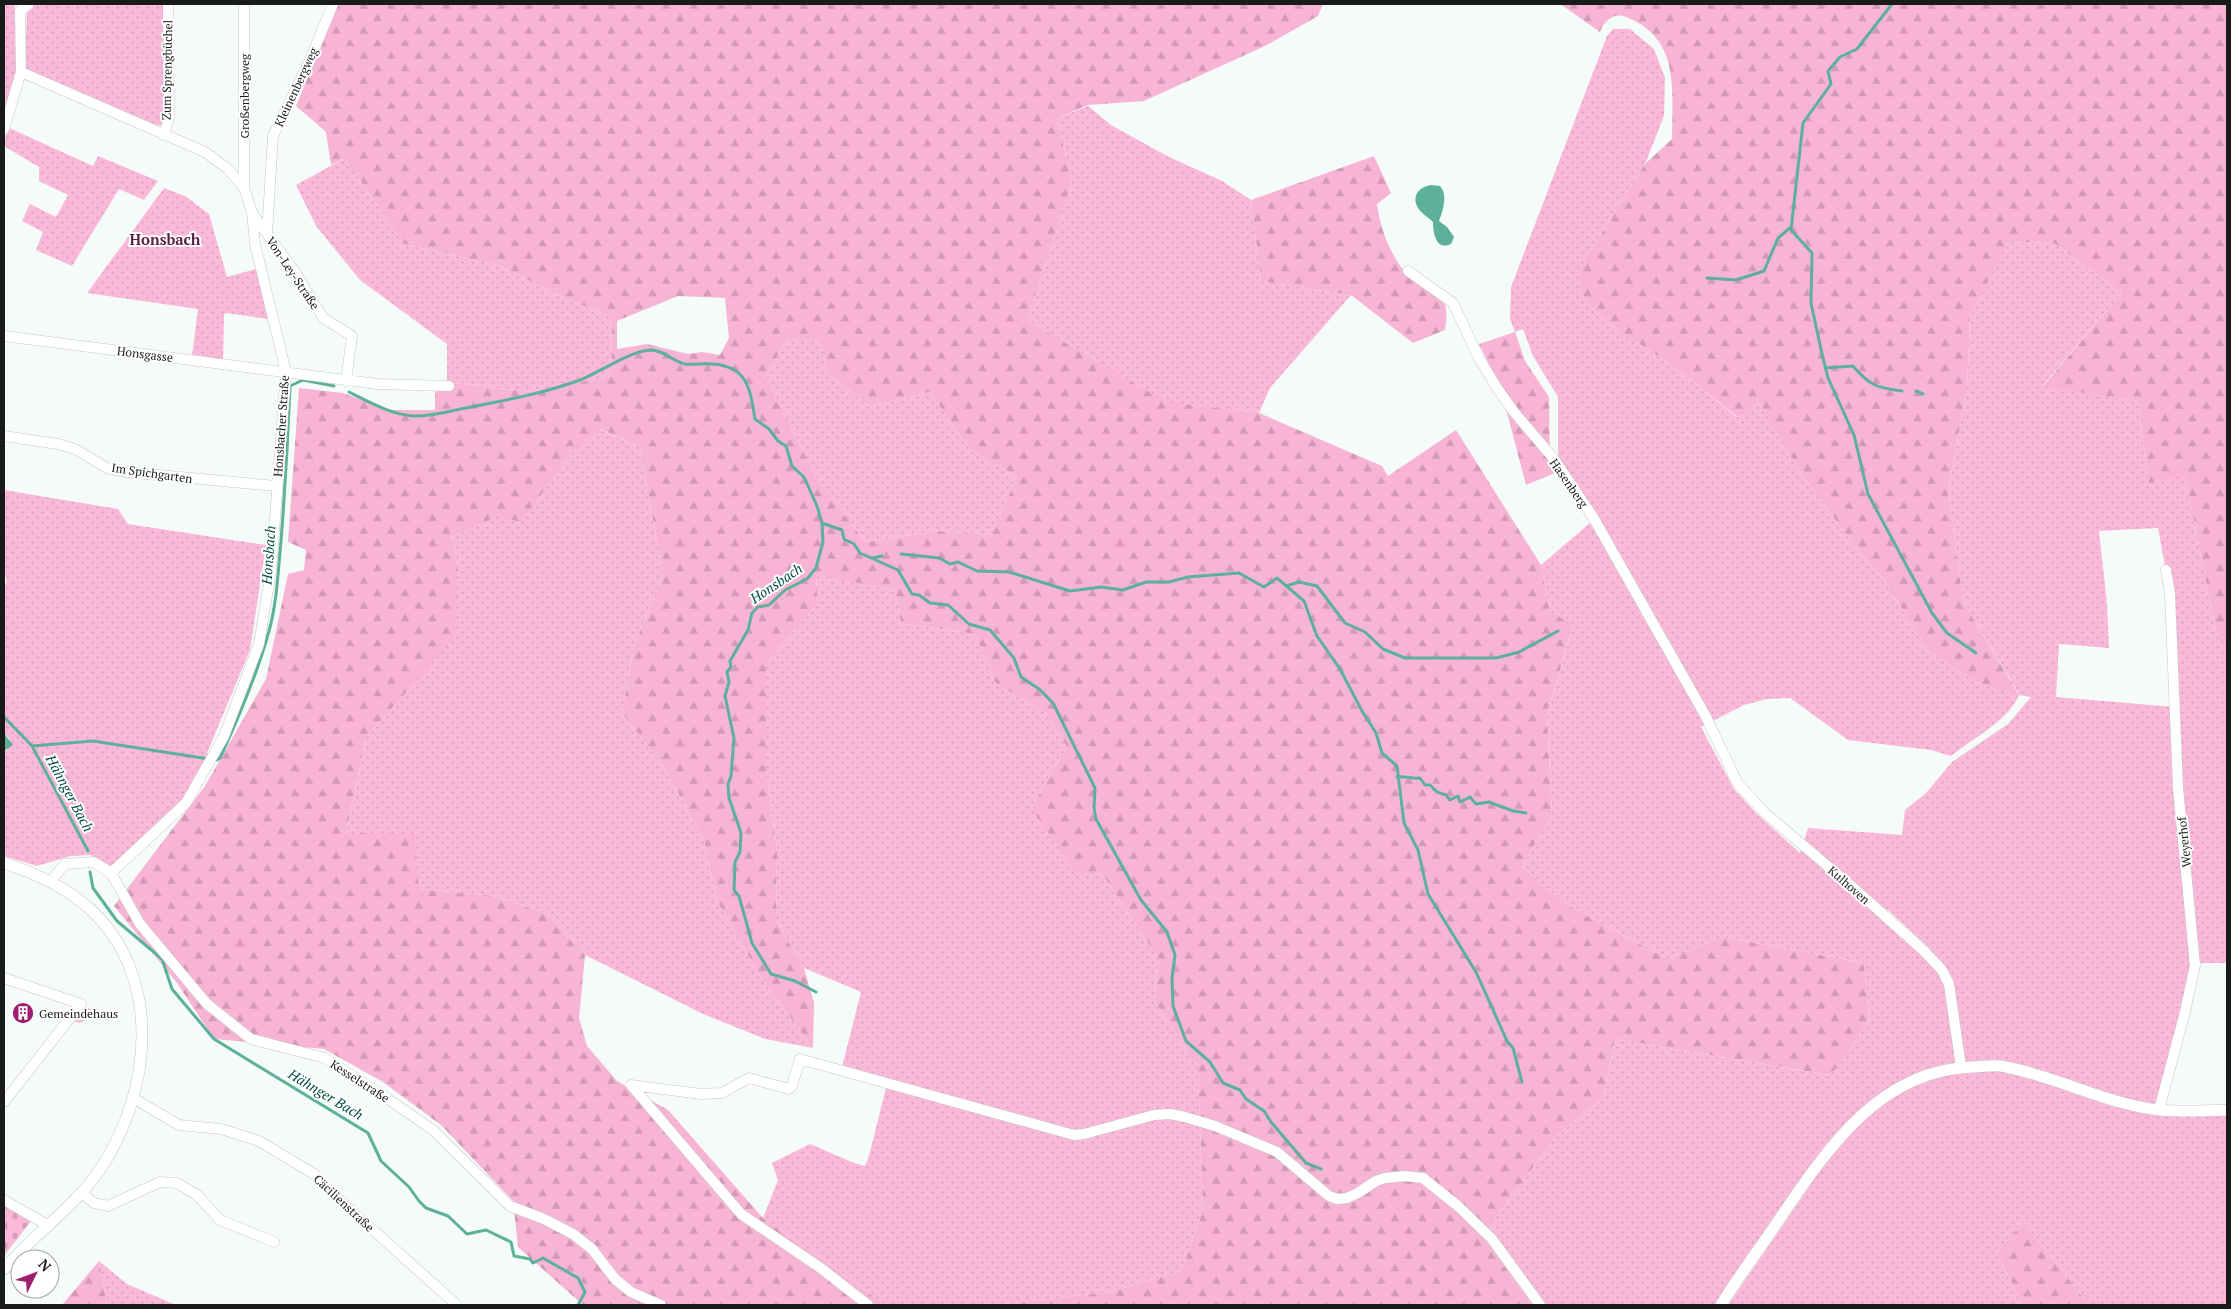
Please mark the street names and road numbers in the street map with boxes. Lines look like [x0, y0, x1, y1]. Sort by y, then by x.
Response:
street label: Zum Sprengbüchel [159, 19, 175, 120]
street label: Kleinenbergweg [271, 44, 321, 129]
street label: Großenbergweg [237, 53, 252, 138]
street label: Von-Ley-Straße [263, 234, 323, 312]
street label: Honsgasse [116, 343, 174, 365]
street label: Honsbacher Straße [270, 375, 292, 477]
street label: Hasenberg [1547, 455, 1592, 511]
street label: Im Spichgarten [111, 460, 193, 486]
street label: Weyerhof [2174, 815, 2194, 868]
street label: Kulhoven [1825, 863, 1873, 907]
street label: Kesselstraße [328, 1056, 392, 1106]
street label: Cäcilienstraße [311, 1171, 377, 1235]

